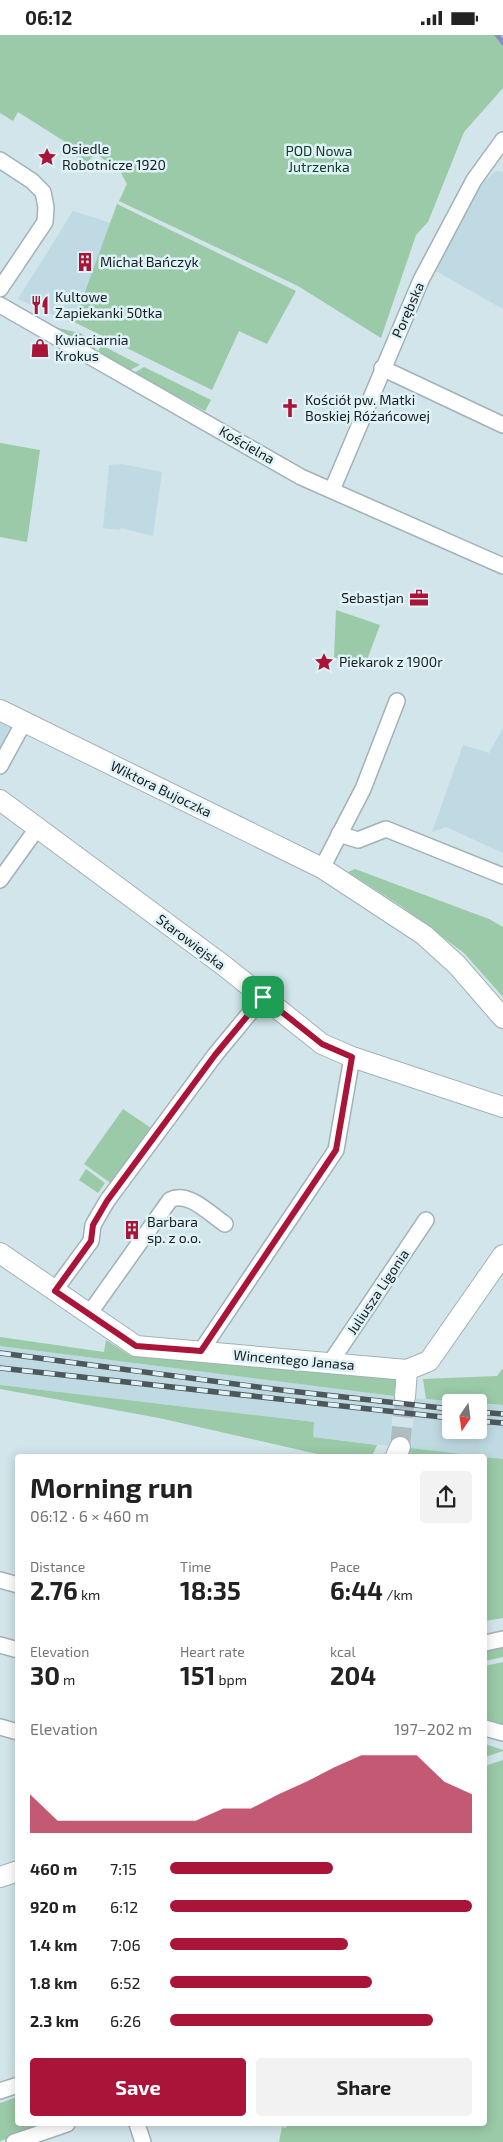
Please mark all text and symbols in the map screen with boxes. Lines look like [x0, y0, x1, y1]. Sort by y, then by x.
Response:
text: 06:12 [25, 6, 72, 29]
place label: Osiedle Robotnicze 1920 [62, 140, 166, 173]
park label: POD Nowa Jutrzenka [286, 142, 353, 175]
place icon: Osiedle Robotnicze 1920 [36, 146, 58, 168]
building icon: Michał Bańczyk [74, 251, 96, 273]
place label: Michał Bańczyk [100, 253, 199, 270]
street label: Porębska [388, 279, 427, 340]
place label: Kultowe Zapiekanki 50tka [55, 288, 162, 321]
restaurant icon: Kultowe Zapiekanki 50tka [29, 294, 51, 316]
place label: Kwiaciarnia Krokus [55, 331, 129, 364]
shop icon: Kwiaciarnia Krokus [29, 337, 51, 359]
place label: Kościół pw. Matki Boskiej Różańcowej [305, 391, 430, 424]
church icon: Kościół pw. Matki Boskiej Różańcowej [279, 397, 301, 419]
street label: Kościelna [217, 422, 278, 467]
office icon: Sebastjan [408, 587, 430, 609]
place label: Sebastjan [341, 589, 404, 606]
place icon: Piekarok z 1900r [313, 651, 335, 673]
place label: Piekarok z 1900r [339, 653, 443, 670]
street label: Wiktora Bujoczka [108, 757, 215, 820]
street label: Starowiejska [153, 910, 229, 973]
pin [242, 976, 284, 1018]
icon: arrive [249, 983, 277, 1011]
place label: Barbara sp. z o.o. [147, 1213, 201, 1246]
building icon: Barbara sp. z o.o. [121, 1219, 143, 1241]
street label: Juliusza Ligonia [343, 1246, 412, 1338]
street label: Wincentego Janasa [233, 1346, 355, 1373]
north arrow [442, 1394, 488, 1439]
map controls [442, 1394, 487, 1439]
text: Morning run [30, 1470, 193, 1504]
button: share [420, 1471, 472, 1523]
text: 06:12 · 6 × 460 m [30, 1506, 149, 1525]
text: Distance [30, 1558, 85, 1575]
text: Time [180, 1558, 211, 1575]
text: Pace [330, 1558, 360, 1575]
text: 2.76 [30, 1575, 78, 1605]
text: 18:35 [180, 1575, 241, 1605]
text: 6:44 [330, 1575, 383, 1605]
text: km [78, 1586, 100, 1603]
text: /km [383, 1586, 413, 1603]
text: Elevation [30, 1643, 89, 1660]
text: Heart rate [180, 1643, 245, 1660]
text: kcal [330, 1643, 356, 1660]
text: 30 [30, 1660, 60, 1690]
text: 151 [180, 1660, 215, 1690]
text: 204 [330, 1660, 376, 1690]
text: m [60, 1671, 75, 1688]
text: bpm [215, 1671, 247, 1688]
text: Elevation [30, 1719, 98, 1738]
text: 197–202 m [394, 1719, 472, 1738]
text: 460 m [30, 1859, 77, 1878]
text: 7:15 [110, 1859, 137, 1878]
text: 920 m [30, 1897, 76, 1916]
text: 6:12 [110, 1897, 138, 1916]
text: 1.4 km [30, 1935, 77, 1954]
text: 7:06 [110, 1935, 141, 1954]
text: 1.8 km [30, 1973, 77, 1992]
text: 6:52 [110, 1973, 141, 1992]
text: 2.3 km [30, 2011, 79, 2030]
text: 6:26 [110, 2011, 141, 2030]
button: Save [30, 2058, 246, 2116]
button: Share [256, 2058, 472, 2116]

